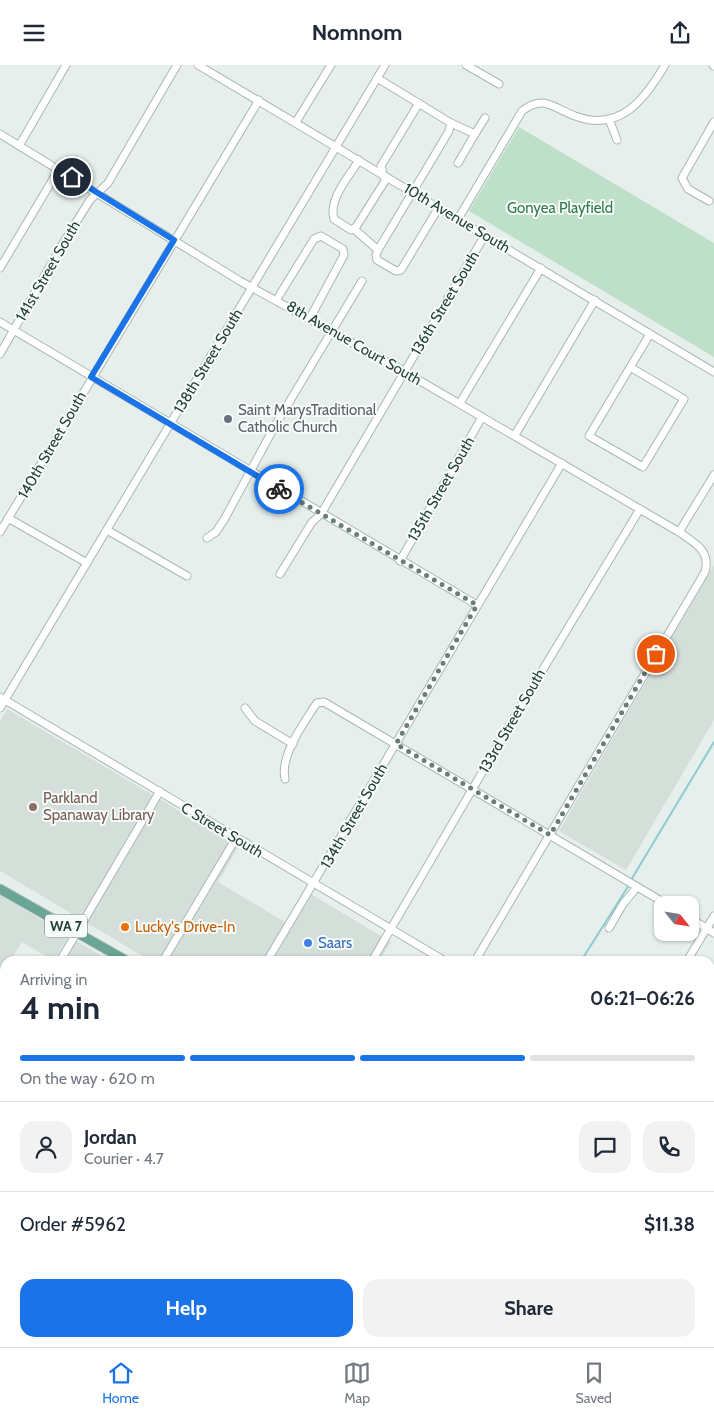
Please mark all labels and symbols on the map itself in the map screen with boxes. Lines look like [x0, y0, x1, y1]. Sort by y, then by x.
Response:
pin [51, 156, 93, 198]
street label: 10th Avenue South [401, 179, 513, 257]
park label: Gonyea Playfield [507, 199, 613, 217]
street label: 141st Street South [12, 218, 84, 324]
street label: 136th Street South [407, 248, 483, 358]
street label: 8th Avenue Court South [283, 297, 425, 389]
street label: 138th Street South [170, 306, 246, 416]
street label: 140th Street South [14, 388, 90, 502]
place label: Saint MarysTraditional Catholic Church [238, 401, 377, 436]
marker: Saint MarysTraditional Catholic Church [222, 413, 234, 425]
street label: 135th Street South [404, 434, 478, 544]
courier [254, 464, 304, 514]
pin [635, 633, 677, 675]
street label: 133rd Street South [475, 666, 549, 776]
street label: 134th Street South [317, 760, 391, 872]
place label: Parkland Spanaway Library [43, 789, 155, 824]
street label: C Street South [178, 798, 266, 862]
marker: Parkland Spanaway Library [27, 801, 39, 813]
north arrow [654, 896, 699, 941]
road number: WA 7 [45, 914, 87, 937]
place label: Lucky's Drive-In [135, 918, 235, 936]
marker: Lucky's Drive-In [119, 921, 131, 933]
place label: Saars [318, 934, 352, 952]
marker: Saars [302, 937, 314, 949]

